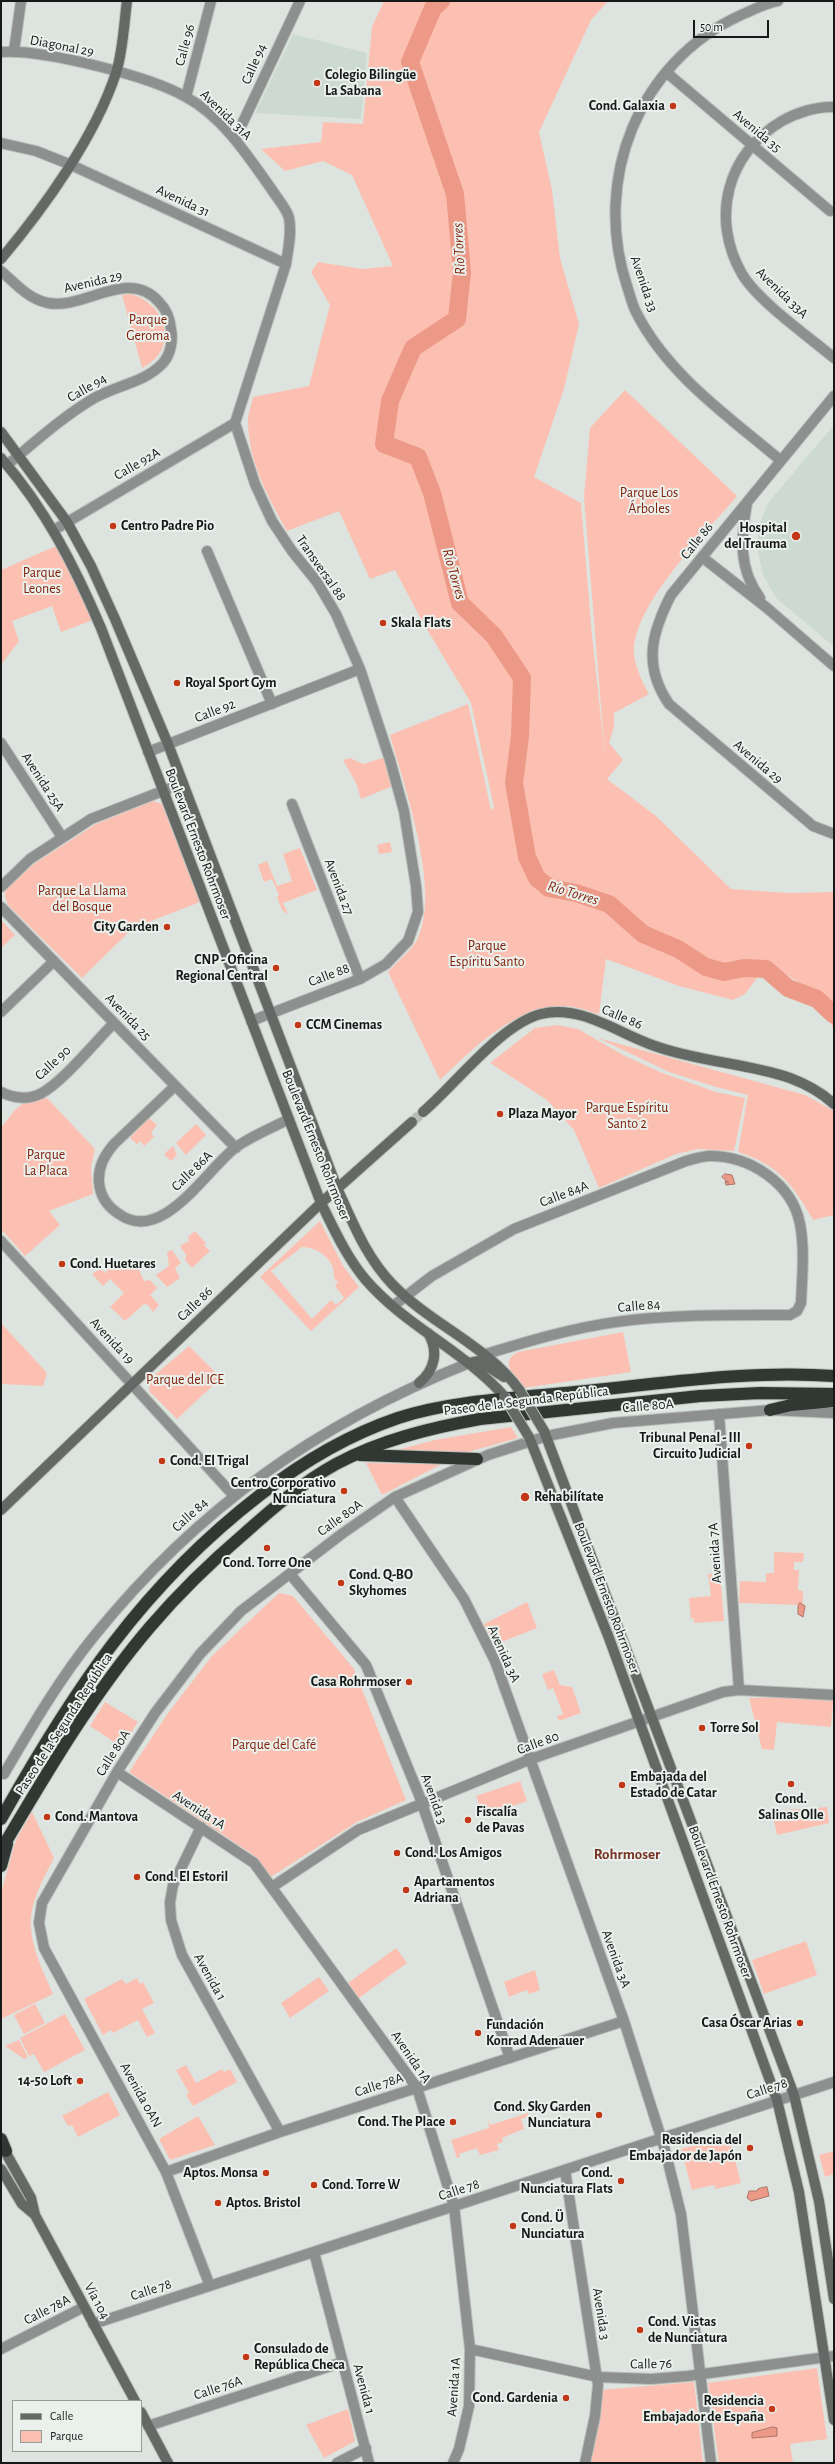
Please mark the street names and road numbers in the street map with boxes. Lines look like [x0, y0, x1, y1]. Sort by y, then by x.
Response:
street label: Calle 96 [171, 22, 199, 68]
street label: Diagonal 29 [29, 32, 95, 60]
street label: Calle 94 [238, 41, 270, 87]
street label: Avenida 31A [197, 86, 255, 144]
street label: Avenida 35 [729, 106, 785, 156]
street label: Avenida 31 [154, 181, 212, 221]
street label: Avenida 33 [627, 254, 661, 314]
street label: Avenida 33A [752, 264, 812, 322]
street label: Avenida 29 [62, 267, 124, 297]
street label: Calle 94 [64, 370, 110, 406]
street label: Calle 92A [111, 444, 163, 484]
street label: Calle 86 [677, 519, 717, 563]
street label: Transversal 88 [292, 532, 350, 604]
street label: Calle 92 [192, 696, 238, 726]
street label: Avenida 29 [730, 736, 786, 788]
street label: Avenida 25A [18, 749, 68, 815]
street label: Boulevard Ernesto Rohrmoser [161, 766, 235, 922]
street label: Avenida 27 [321, 857, 357, 917]
street label: Calle 88 [306, 960, 352, 990]
street label: Avenida 25 [102, 990, 154, 1044]
street label: Calle 86 [599, 1001, 645, 1033]
street label: Calle 90 [31, 1042, 75, 1084]
street label: Boulevard Ernesto Rohrmoser [278, 1067, 354, 1223]
street label: Calle 86A [168, 1147, 216, 1195]
street label: Calle 84A [537, 1177, 591, 1211]
street label: Calle 86 [174, 1283, 216, 1325]
street label: Calle 84 [617, 1296, 661, 1316]
street label: Avenida 19 [86, 1314, 138, 1368]
street label: Paseo de la Segunda República [443, 1383, 609, 1419]
street label: Calle 80A [622, 1395, 674, 1417]
street label: Calle 84 [168, 1494, 212, 1536]
street label: Calle 80A [314, 1496, 366, 1540]
street label: Boulevard Ernesto Rohrmoser [570, 1520, 644, 1676]
street label: Avenida 7A [705, 1522, 725, 1584]
street label: Avenida 3A [484, 1623, 524, 1685]
street label: Paseo de la Segunda República [12, 1650, 116, 1798]
street label: Calle 80A [92, 1727, 134, 1779]
street label: Calle 80 [515, 1728, 561, 1758]
street label: Avenida 3 [417, 1771, 451, 1827]
street label: Avenida 1A [169, 1787, 229, 1833]
street label: Boulevard Ernesto Rohrmoser [685, 1824, 755, 1980]
street label: Avenida 3A [598, 1928, 634, 1990]
street label: Avenida 1 [190, 1950, 230, 2004]
street label: Avenida 1A [387, 2028, 435, 2086]
street label: Avenida 0AN [116, 2060, 166, 2130]
street label: Calle 78A [353, 2069, 405, 2101]
street label: Calle 78 [744, 2075, 790, 2103]
street label: Calle 78 [436, 2176, 482, 2204]
street label: Calle 78 [128, 2276, 174, 2304]
street label: Vía 104 [80, 2280, 114, 2322]
street label: Avenida 3 [589, 2287, 613, 2341]
street label: Calle 78A [21, 2291, 73, 2329]
street label: Calle 76 [630, 2355, 672, 2373]
street label: Avenida 1A [444, 2357, 464, 2417]
street label: Avenida 1 [349, 2362, 379, 2416]
street label: Calle 76A [192, 2372, 244, 2404]

